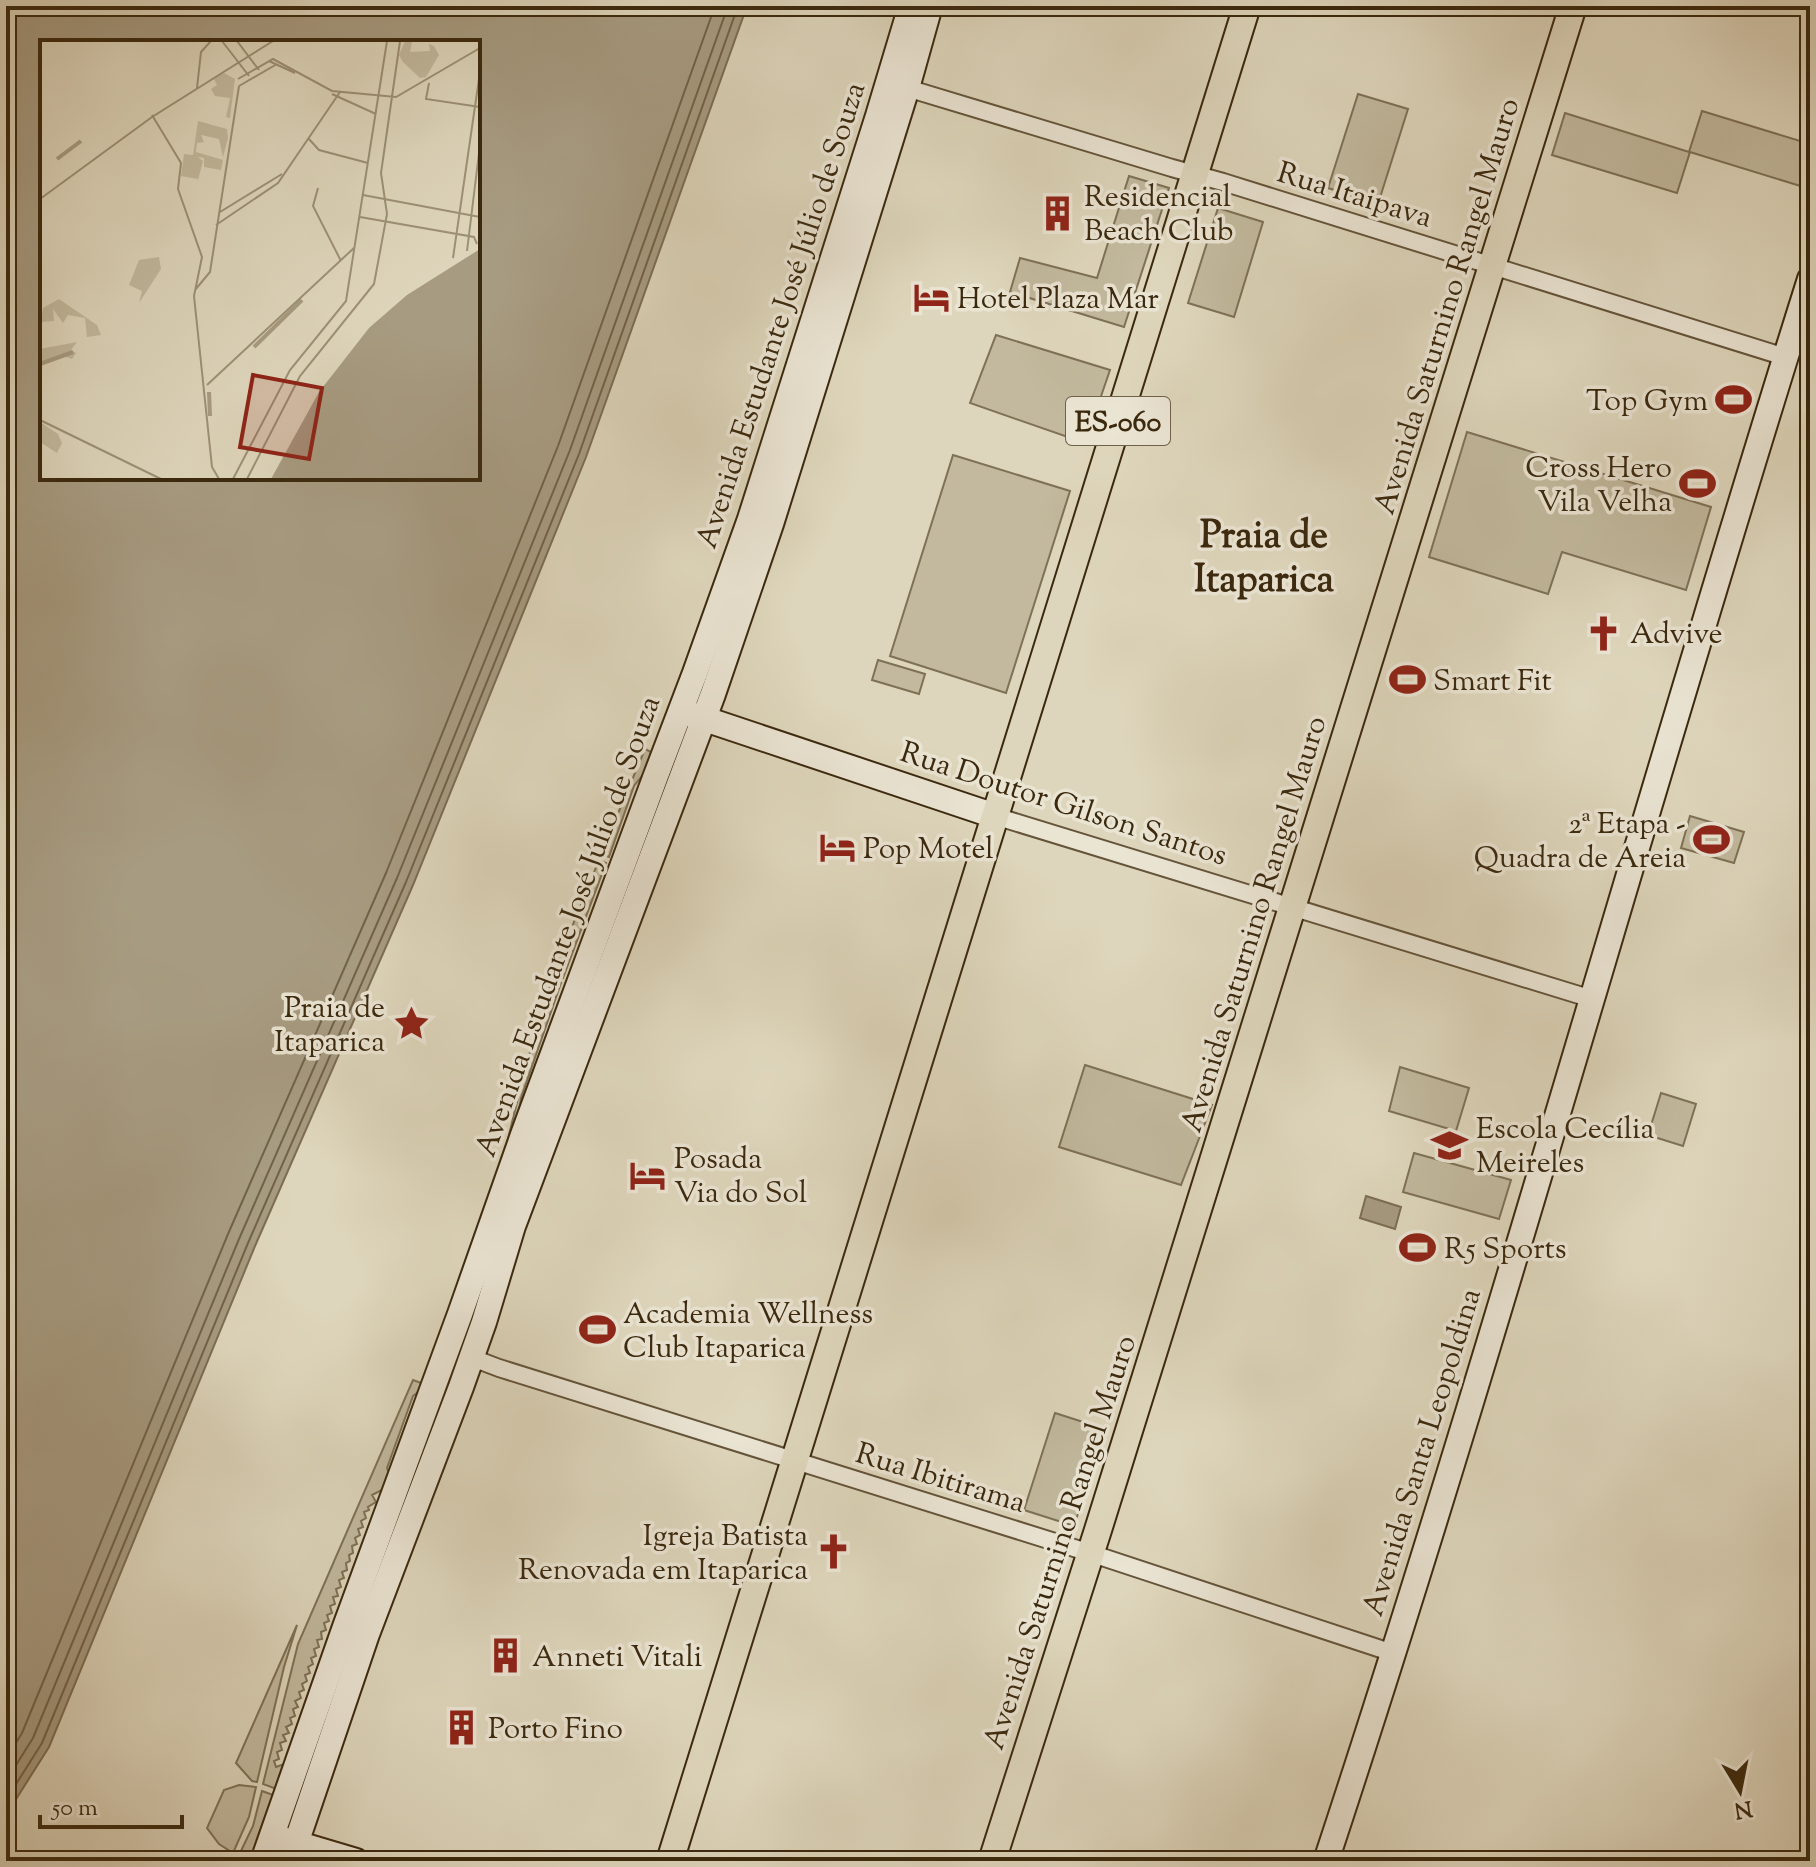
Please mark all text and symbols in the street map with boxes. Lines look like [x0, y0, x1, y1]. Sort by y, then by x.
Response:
inset map [40, 40, 480, 480]
street label: Avenida Estudante José Júlio de Souza [687, 77, 878, 554]
street label: Avenida Saturnino Rangel Mauro [1364, 93, 1532, 520]
street label: Rua Itaipava [1271, 152, 1437, 240]
place label: Residencial Beach Club [1084, 177, 1233, 254]
building icon: Residencial Beach Club [1039, 194, 1077, 232]
hotel icon: Hotel Plaza Mar [912, 279, 950, 317]
place label: Hotel Plaza Mar [957, 279, 1159, 322]
place label: Top Gym [1586, 381, 1708, 424]
sports icon: Top Gym [1715, 381, 1753, 419]
road number: ES-060 [1066, 397, 1170, 445]
place label: Cross Hero Vila Velha [1525, 448, 1672, 525]
sports icon: Cross Hero Vila Velha [1679, 465, 1717, 503]
district label: Praia de Itaparica [1194, 511, 1335, 609]
church icon: Advive [1585, 614, 1623, 652]
place label: Advive [1630, 614, 1722, 657]
sports icon: Smart Fit [1388, 661, 1426, 699]
place label: Smart Fit [1433, 661, 1552, 704]
street label: Avenida Estudante José Júlio de Souza [466, 690, 673, 1163]
street label: Avenida Saturnino Rangel Mauro [1171, 711, 1339, 1138]
street label: Rua Doutor Gilson Santos [894, 732, 1232, 879]
place label: 2ª Etapa - Quadra de Areia [1474, 804, 1686, 881]
sports icon: 2ª Etapa - Quadra de Areia [1693, 821, 1731, 859]
hotel icon: Pop Motel [818, 829, 856, 867]
place label: Pop Motel [863, 829, 994, 872]
place label: Praia de Itaparica [274, 988, 385, 1065]
place icon: Praia de Itaparica [392, 1005, 430, 1043]
place label: Escola Cecília Meireles [1476, 1109, 1655, 1186]
school or university icon: Escola Cecília Meireles [1431, 1126, 1469, 1164]
place label: Posada Via do Sol [674, 1139, 807, 1216]
hotel icon: Posada Via do Sol [629, 1156, 667, 1194]
sports icon: R5 Sports [1399, 1229, 1437, 1267]
place label: R5 Sports [1444, 1229, 1566, 1272]
street label: Avenida Santa Leopoldina [1353, 1283, 1494, 1622]
place label: Academia Wellness Club Itaparica [623, 1294, 873, 1371]
sports icon: Academia Wellness Club Itaparica [578, 1311, 616, 1349]
street label: Avenida Saturnino Rangel Mauro [974, 1330, 1149, 1755]
street label: Rua Ibitirama [850, 1433, 1031, 1526]
place label: Igreja Batista Renovada em Itaparica [518, 1516, 808, 1593]
church icon: Igreja Batista Renovada em Itaparica [815, 1533, 853, 1571]
building icon: Anneti Vitali [487, 1637, 525, 1675]
place label: Anneti Vitali [532, 1637, 702, 1680]
building icon: Porto Fino [443, 1709, 481, 1747]
place label: Porto Fino [488, 1709, 623, 1752]
north arrow [1700, 1751, 1780, 1831]
scale bar [40, 1779, 182, 1829]
text: N [1731, 1790, 1754, 1825]
text: 50 m [50, 1792, 98, 1826]

